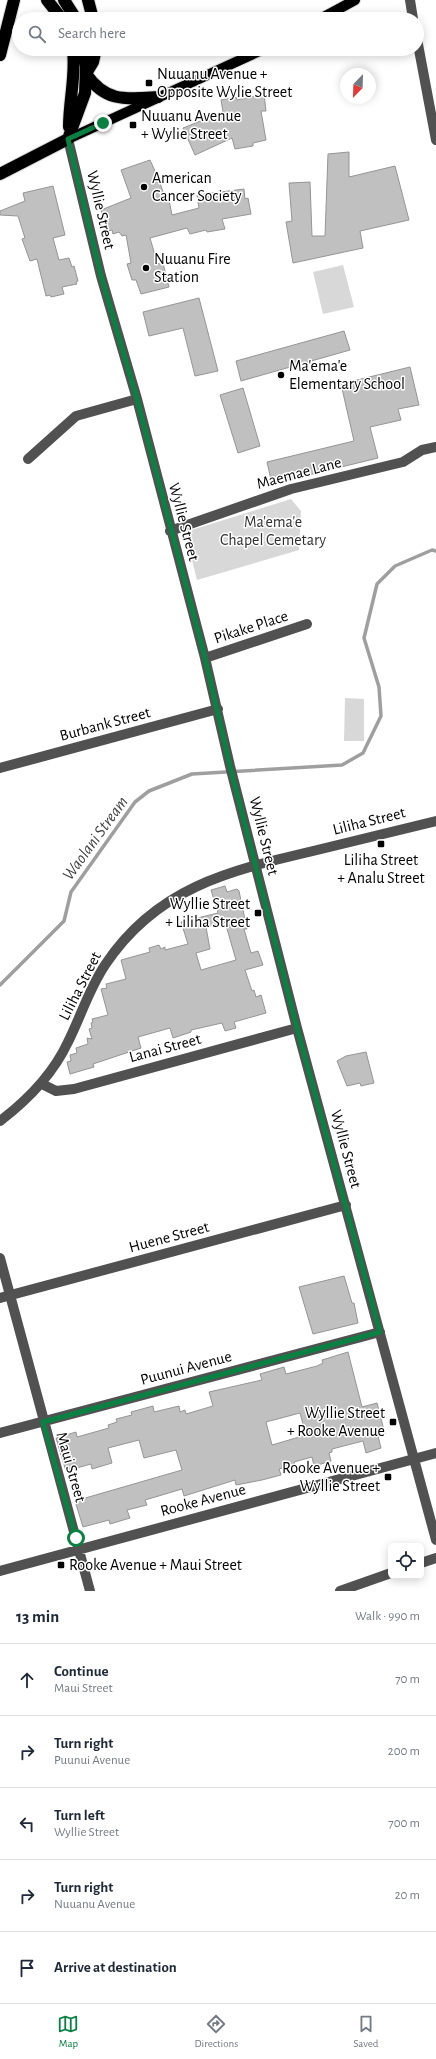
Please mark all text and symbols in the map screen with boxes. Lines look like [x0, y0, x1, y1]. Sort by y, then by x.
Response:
search box [12, 12, 424, 56]
icon: search [26, 23, 48, 45]
text: Search here [58, 26, 126, 41]
place label: Nuuanu Avenue + Opposite Wylie Street [157, 66, 292, 101]
north arrow [340, 68, 376, 104]
marker: Nuuanu Avenue + Opposite Wylie Street [144, 78, 154, 88]
place label: Nuuanu Avenue + Wylie Street [141, 108, 241, 143]
route end [94, 114, 112, 132]
marker: Nuuanu Avenue + Wylie Street [128, 120, 138, 130]
street label: Wyllie Street [83, 169, 118, 251]
place label: American Cancer Society [152, 170, 242, 205]
marker: American Cancer Society [139, 182, 149, 192]
place label: Nuuanu Fire Station [154, 251, 231, 285]
marker: Nuuanu Fire Station [141, 263, 151, 273]
place label: Ma'ema'e Elementary School [289, 358, 405, 393]
marker: Ma'ema'e Elementary School [276, 370, 286, 380]
street label: Maemae Lane [255, 454, 343, 492]
street label: Wyllie Street [165, 481, 202, 563]
park label: Ma'ema'e Chapel Cemetary [220, 514, 326, 549]
street label: Pikake Place [212, 608, 290, 646]
street label: Burbank Street [58, 704, 152, 744]
water label: Waolani Stream [59, 793, 131, 883]
street label: Wyllie Street [246, 795, 281, 877]
street label: Liliha Street [331, 804, 407, 838]
marker: Liliha Street + Analu Street [376, 839, 386, 849]
place label: Liliha Street + Analu Street [337, 852, 425, 886]
place label: Wyllie Street + Liliha Street [165, 896, 250, 930]
marker: Wyllie Street + Liliha Street [253, 908, 263, 918]
street label: Liliha Street [56, 949, 104, 1023]
street label: Lanai Street [127, 1031, 203, 1065]
street label: Wyllie Street [327, 1108, 364, 1190]
street label: Huene Street [127, 1219, 211, 1255]
street label: Puunui Avenue [139, 1348, 233, 1388]
place label: Wyllie Street + Rooke Avenue [287, 1405, 385, 1439]
marker: Wyllie Street + Rooke Avenue [388, 1417, 398, 1427]
street label: Maui Street [53, 1430, 89, 1504]
place label: Rooke Avenue + Wyllie Street [282, 1460, 380, 1495]
marker: Rooke Avenue + Wyllie Street [383, 1472, 393, 1482]
street label: Rooke Avenue [159, 1481, 247, 1519]
route start [67, 1529, 85, 1547]
map controls [388, 1543, 424, 1579]
button: locate [388, 1543, 424, 1579]
place label: Rooke Avenue + Maui Street [69, 1557, 242, 1573]
marker: Rooke Avenue + Maui Street [56, 1560, 66, 1570]
text: 13 min [16, 1608, 59, 1625]
text: Walk · 990 m [355, 1610, 420, 1623]
text: Continue [54, 1664, 109, 1679]
icon: ahead [16, 1669, 38, 1691]
text: 70 m [395, 1673, 420, 1686]
text: Maui Street [54, 1682, 113, 1695]
text: Turn right [54, 1736, 113, 1751]
icon: right [16, 1741, 38, 1763]
text: 200 m [388, 1745, 420, 1758]
text: Puunui Avenue [54, 1754, 130, 1767]
text: Turn left [54, 1808, 105, 1823]
icon: left [16, 1813, 38, 1835]
text: 700 m [388, 1817, 420, 1830]
text: Wyllie Street [54, 1826, 119, 1839]
text: Turn right [54, 1880, 113, 1895]
icon: right [16, 1885, 38, 1907]
text: 20 m [395, 1889, 420, 1902]
text: Nuuanu Avenue [54, 1898, 135, 1911]
icon: arrive [16, 1957, 38, 1979]
text: Arrive at destination [54, 1960, 177, 1975]
tab: Map [57, 2013, 79, 2050]
tab: Directions [194, 2013, 238, 2050]
tab: Saved [353, 2013, 378, 2050]

